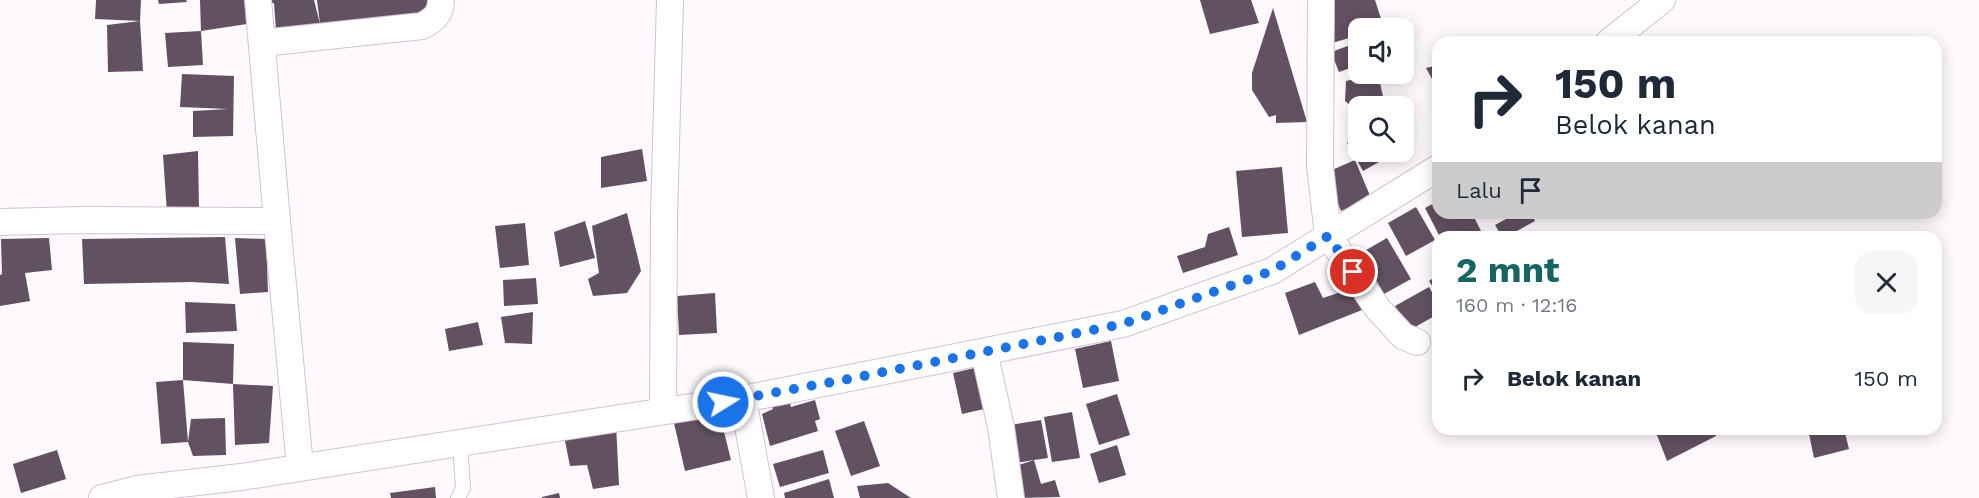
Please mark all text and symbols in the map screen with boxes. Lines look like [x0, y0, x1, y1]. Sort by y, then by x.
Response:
map controls [1348, 18, 1414, 162]
button: sound [1348, 18, 1414, 84]
text: 150 m [1555, 59, 1676, 108]
icon: right [1456, 60, 1534, 138]
button: search [1348, 96, 1414, 162]
text: Belok kanan [1555, 109, 1716, 141]
icon: arrive [1514, 174, 1547, 207]
text: Lalu [1456, 178, 1502, 203]
pin [1327, 246, 1378, 297]
text: 2 mnt [1456, 249, 1560, 291]
button: close [1855, 251, 1918, 314]
icon: arrive [1336, 255, 1369, 288]
text: 160 m · 12:16 [1456, 293, 1577, 317]
icon: right [1456, 362, 1489, 395]
text: Belok kanan [1507, 366, 1641, 391]
text: 150 m [1854, 366, 1918, 391]
position arrow [691, 370, 755, 434]

